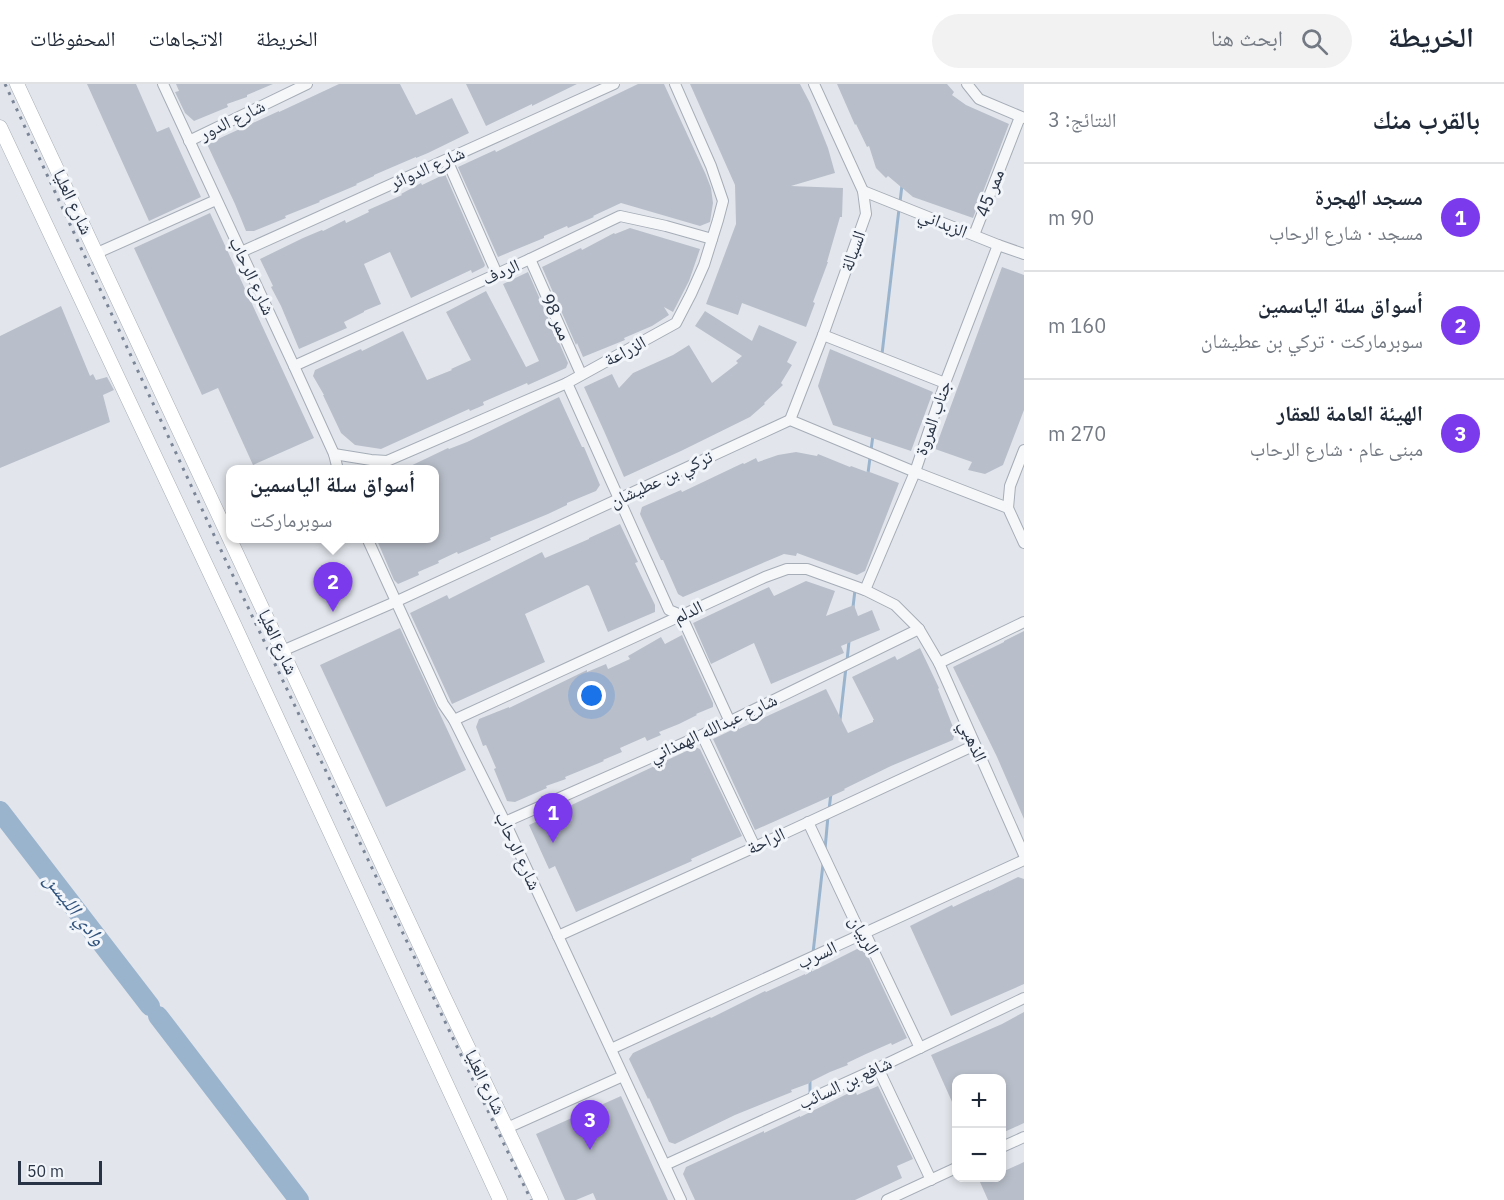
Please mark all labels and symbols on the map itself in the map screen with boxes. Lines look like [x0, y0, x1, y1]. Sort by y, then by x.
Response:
street label: شارع الدور [194, 94, 268, 146]
street label: شارع الدوائر [385, 141, 468, 195]
street label: شارع العليا [48, 165, 99, 238]
street label: ممر 45 [970, 166, 1009, 220]
street label: الزبداني [914, 202, 971, 246]
street label: السبالة [835, 227, 870, 274]
street label: شارع الرحاب [224, 233, 281, 319]
street label: الردف [479, 253, 523, 290]
street label: ممر 98 [536, 290, 577, 344]
street label: الزراعة [600, 330, 650, 371]
street label: جناب المروة [909, 377, 956, 458]
street label: تركي بن عطيشان [606, 445, 718, 516]
pin: 2 [314, 562, 352, 612]
street label: الدلم [669, 595, 707, 629]
street label: شارع العليا [253, 605, 304, 678]
your location [577, 681, 606, 710]
street label: شارع عبدالله الهمذاني [645, 688, 782, 771]
street label: الذهبي [951, 716, 993, 767]
pin: 1 [534, 794, 572, 843]
street label: شارع الرحاب [490, 808, 547, 894]
street label: الراحة [743, 822, 788, 859]
water label: وادي الليسن [36, 867, 112, 953]
street label: الربيان [844, 911, 885, 959]
street label: السرب [793, 935, 840, 974]
street label: شارع العليا [460, 1046, 511, 1118]
street label: شافع بن السائب [794, 1051, 896, 1115]
pin: 3 [570, 1100, 610, 1150]
scale bar [18, 1158, 102, 1186]

